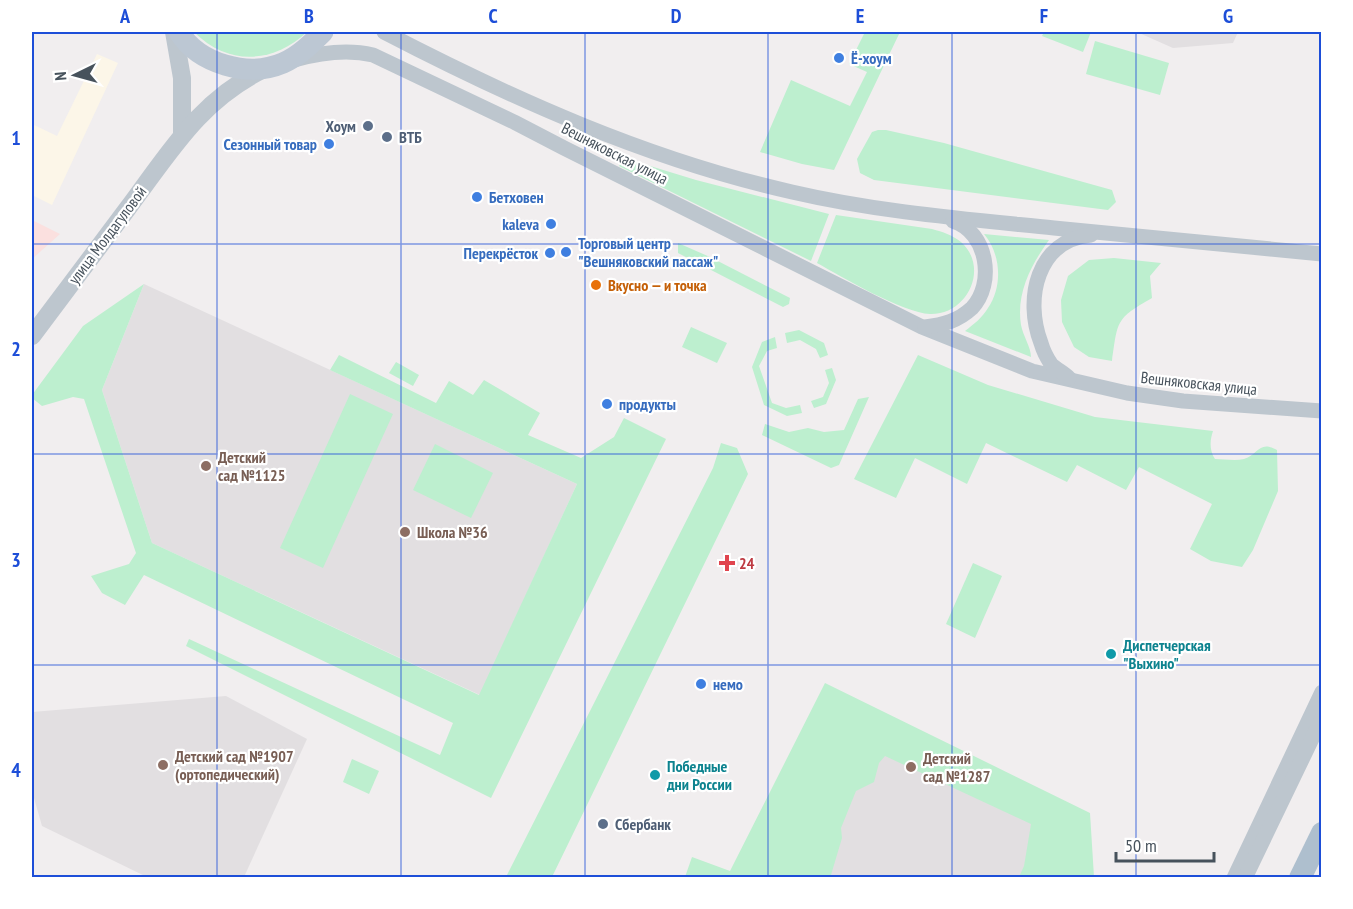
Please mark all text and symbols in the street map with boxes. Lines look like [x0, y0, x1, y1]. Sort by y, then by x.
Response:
text: A [119, 3, 131, 29]
text: B [304, 3, 314, 29]
text: C [488, 3, 498, 29]
text: D [671, 3, 682, 29]
text: E [856, 3, 864, 29]
text: F [1040, 3, 1048, 29]
text: G [1223, 3, 1233, 29]
north arrow [45, 45, 105, 105]
place label: Ё-хоум [851, 48, 892, 68]
marker: Ё-хоум [832, 51, 846, 65]
text: N [50, 71, 70, 81]
place label: Хоум [326, 116, 356, 136]
street label: Вешняковская улица [558, 118, 672, 188]
marker: Хоум [361, 119, 375, 133]
text: 1 [11, 125, 21, 151]
place label: ВТБ [399, 127, 422, 147]
marker: ВТБ [380, 130, 394, 144]
place label: Сезонный товар [224, 134, 317, 154]
marker: Сезонный товар [322, 137, 336, 151]
street label: улица Молдагуловой [64, 182, 150, 288]
place label: Бетховен [489, 187, 544, 207]
marker: Бетховен [470, 190, 484, 204]
place label: kaleva [502, 214, 539, 234]
marker: kaleva [544, 217, 558, 231]
place label: Торговый центр "Вешняковский пассаж" [578, 233, 718, 271]
place label: Перекрёсток [464, 243, 538, 263]
marker: Торговый центр "Вешняковский пассаж" [559, 245, 573, 259]
marker: Перекрёсток [543, 246, 557, 260]
place label: Вкусно — и точка [608, 275, 707, 295]
marker: Вкусно — и точка [589, 278, 603, 292]
text: 2 [11, 336, 21, 362]
street label: Вешняковская улица [1140, 367, 1258, 399]
place label: продукты [619, 394, 676, 414]
marker: продукты [600, 397, 614, 411]
place label: Детский сад №1125 [218, 447, 285, 485]
marker: Детский сад №1125 [199, 459, 213, 473]
place label: Школа №36 [417, 522, 488, 542]
marker: Школа №36 [398, 525, 412, 539]
text: 3 [11, 547, 21, 573]
place label: 24 [739, 553, 755, 573]
marker: 24 [720, 556, 734, 570]
place label: Диспетчерская "Выхино" [1123, 635, 1211, 673]
marker: Диспетчерская "Выхино" [1104, 647, 1118, 661]
place label: немо [713, 674, 743, 694]
marker: немо [694, 677, 708, 691]
place label: Детский сад №1907 (ортопедический) [175, 746, 294, 784]
place label: Детский сад №1287 [923, 748, 990, 786]
place label: Победные дни России [666, 756, 732, 794]
text: 4 [11, 757, 21, 783]
marker: Детский сад №1907 (ортопедический) [156, 758, 170, 772]
marker: Детский сад №1287 [904, 760, 918, 774]
marker: Победные дни России [648, 768, 662, 782]
place label: Сбербанк [615, 814, 671, 834]
marker: Сбербанк [596, 817, 610, 831]
scale bar [1116, 825, 1214, 863]
text: 50 m [1125, 834, 1157, 857]

